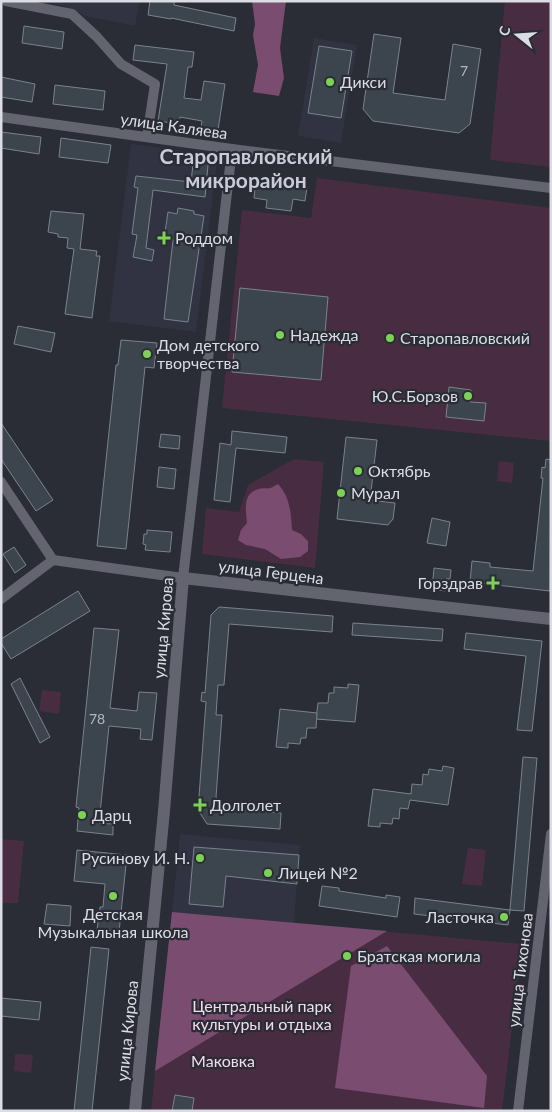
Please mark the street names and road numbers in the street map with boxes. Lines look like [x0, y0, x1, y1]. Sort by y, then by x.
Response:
street label: улица Каляева [119, 109, 229, 142]
street label: улица Герцена [217, 556, 325, 587]
street label: улица Кирова [149, 577, 176, 679]
street label: улица Тихонова [503, 912, 536, 1028]
street label: улица Кирова [112, 979, 141, 1082]

